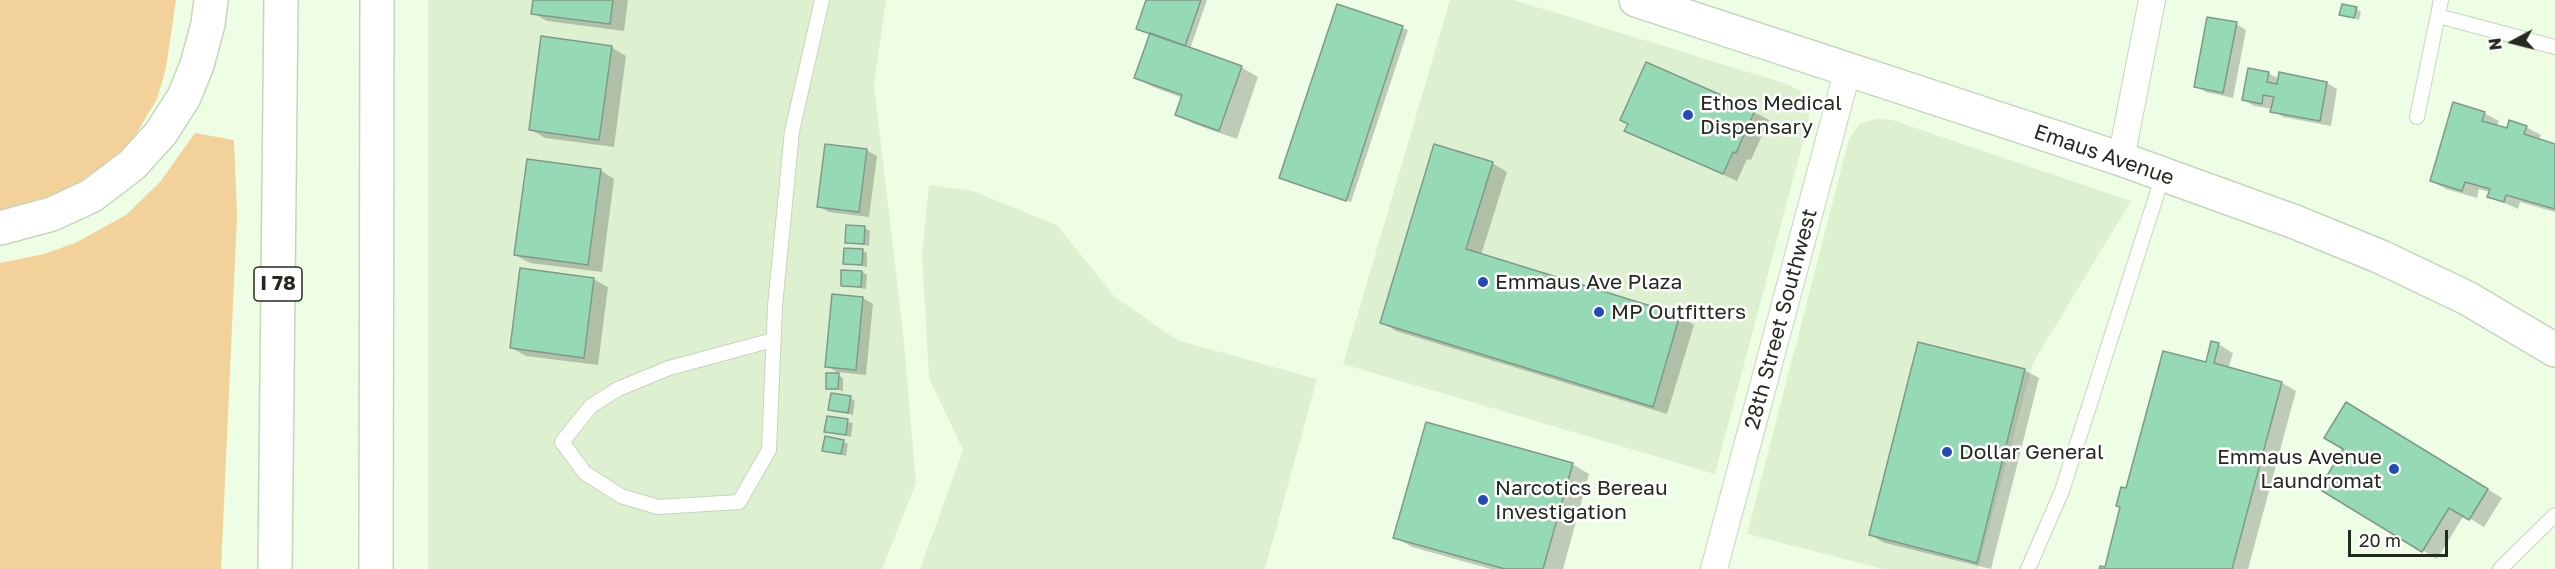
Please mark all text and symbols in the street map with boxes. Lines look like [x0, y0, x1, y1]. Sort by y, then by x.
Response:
north arrow [2483, 12, 2543, 72]
text: N [2484, 37, 2506, 51]
place label: Ethos Medical Dispensary [1700, 90, 1842, 140]
marker: Ethos Medical Dispensary [1681, 108, 1695, 122]
street label: Emaus Avenue [2031, 119, 2177, 191]
street label: 28th Street Southwest [1739, 206, 1823, 432]
road number: I 78 [254, 267, 302, 301]
place label: Emmaus Ave Plaza [1495, 269, 1682, 295]
marker: Emmaus Ave Plaza [1476, 275, 1490, 289]
place label: MP Outfitters [1611, 299, 1746, 325]
marker: MP Outfitters [1592, 305, 1606, 319]
place label: Dollar General [1959, 439, 2104, 465]
place label: Emmaus Avenue Laundromat [2217, 444, 2382, 494]
marker: Dollar General [1940, 445, 1954, 459]
marker: Emmaus Avenue Laundromat [2387, 462, 2401, 476]
place label: Narcotics Bereau Investigation [1495, 475, 1668, 525]
marker: Narcotics Bereau Investigation [1476, 493, 1490, 507]
scale bar [2351, 518, 2452, 556]
text: 20 m [2359, 529, 2401, 551]

